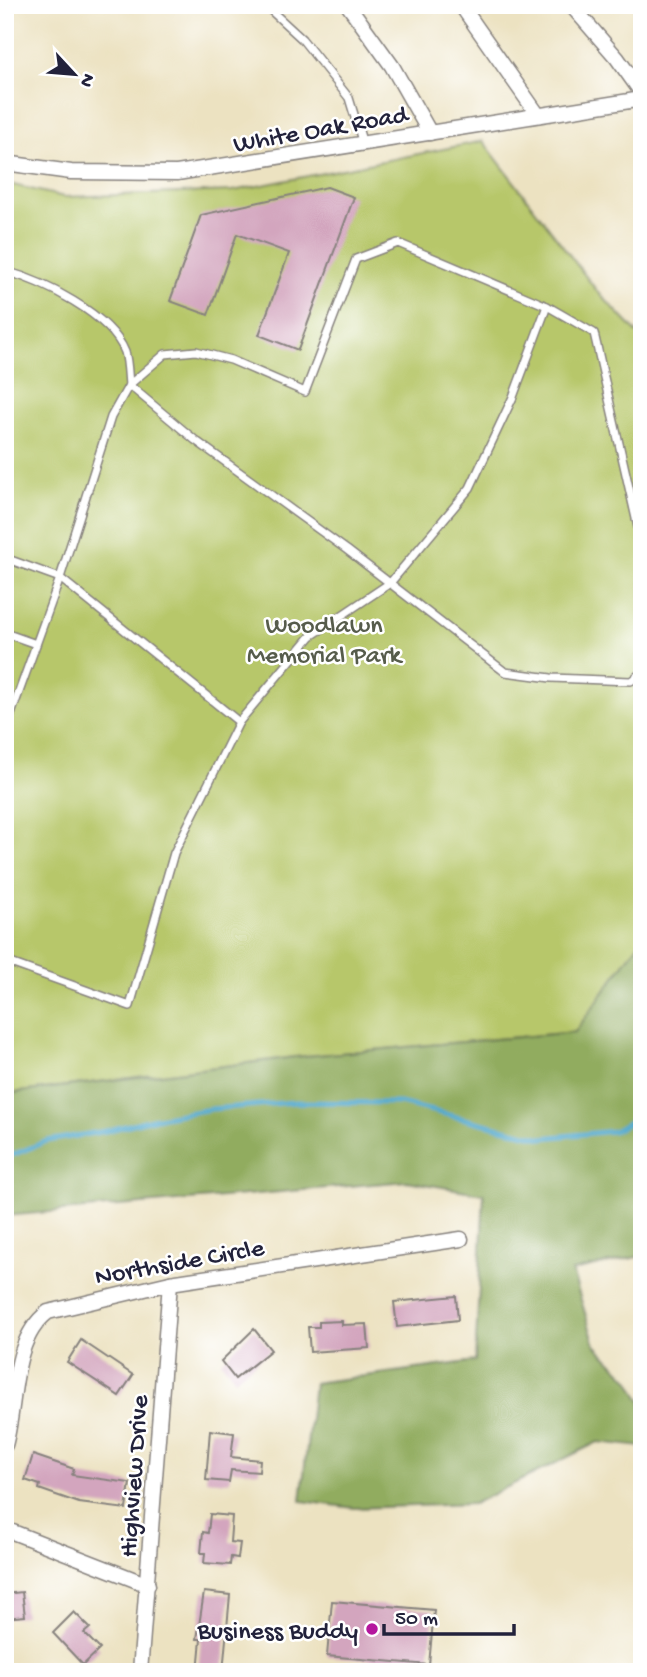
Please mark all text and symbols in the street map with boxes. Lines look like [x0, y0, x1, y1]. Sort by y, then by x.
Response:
north arrow [38, 38, 108, 108]
text: N [73, 69, 99, 91]
street label: White Oak Road [231, 101, 412, 162]
park label: Woodlawn Memorial Park [247, 612, 403, 673]
street label: Northside Circle [93, 1234, 267, 1295]
street label: Highview Drive [115, 1393, 158, 1559]
scale bar [384, 1593, 514, 1637]
text: 50 m [395, 1608, 438, 1633]
place label: Business Buddy [196, 1618, 358, 1649]
marker: Business Buddy [364, 1621, 380, 1637]

